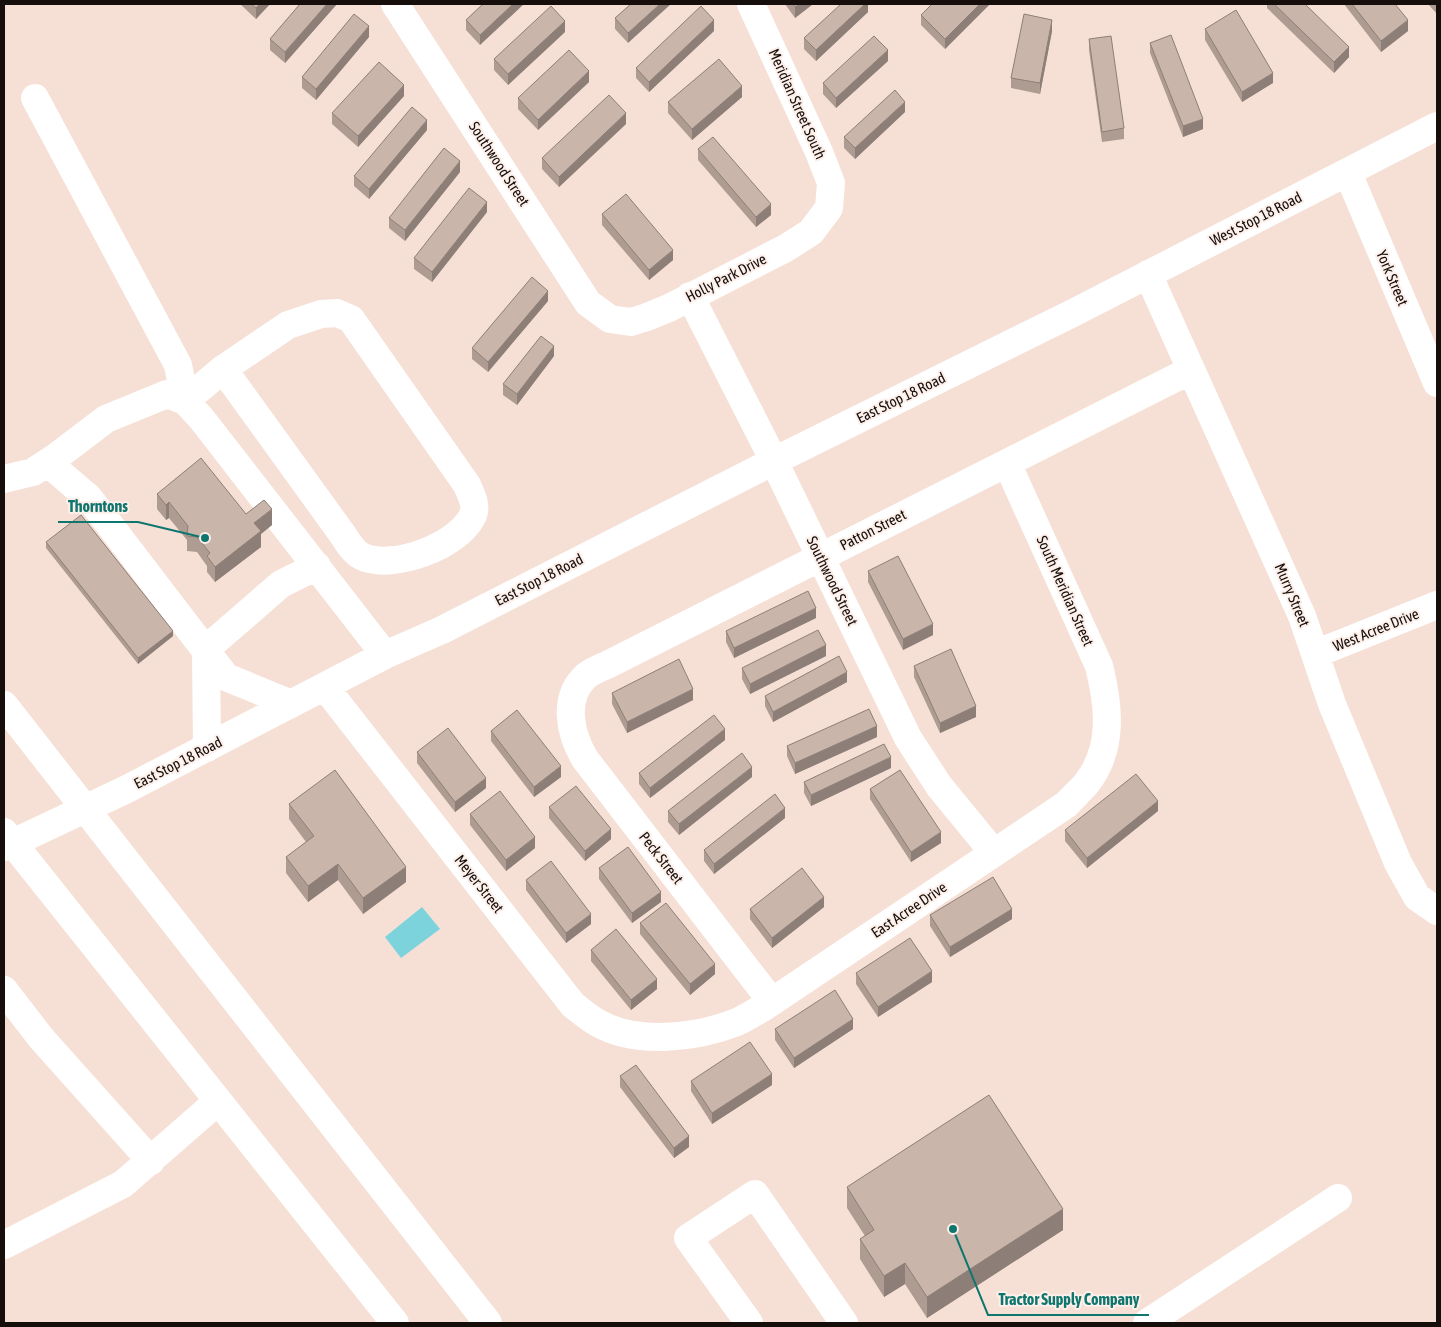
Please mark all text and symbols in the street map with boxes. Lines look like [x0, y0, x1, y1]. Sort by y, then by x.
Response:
street label: Meridian Street South [766, 46, 829, 162]
street label: Southwood Street [466, 118, 533, 209]
street label: West Stop 18 Road [1207, 188, 1304, 249]
street label: York Street [1373, 247, 1412, 308]
street label: Holly Park Drive [683, 250, 769, 305]
street label: East Stop 18 Road [854, 369, 948, 426]
callout: Thorntons [58, 491, 138, 522]
text: Thorntons [68, 497, 128, 515]
street label: Patton Street [837, 506, 909, 553]
street label: Southwood Street [804, 533, 861, 628]
street label: South Meridian Street [1034, 533, 1097, 649]
street label: East Stop 18 Road [492, 550, 586, 609]
street label: Murry Street [1271, 561, 1313, 629]
street label: West Acree Drive [1330, 605, 1421, 654]
street label: East Stop 18 Road [131, 733, 225, 792]
street label: Peck Street [636, 828, 687, 887]
street label: Meyer Street [451, 851, 507, 916]
street label: East Acree Drive [868, 878, 950, 941]
callout: Tractor Supply Company [988, 1284, 1149, 1315]
text: Tractor Supply Company [999, 1290, 1140, 1308]

